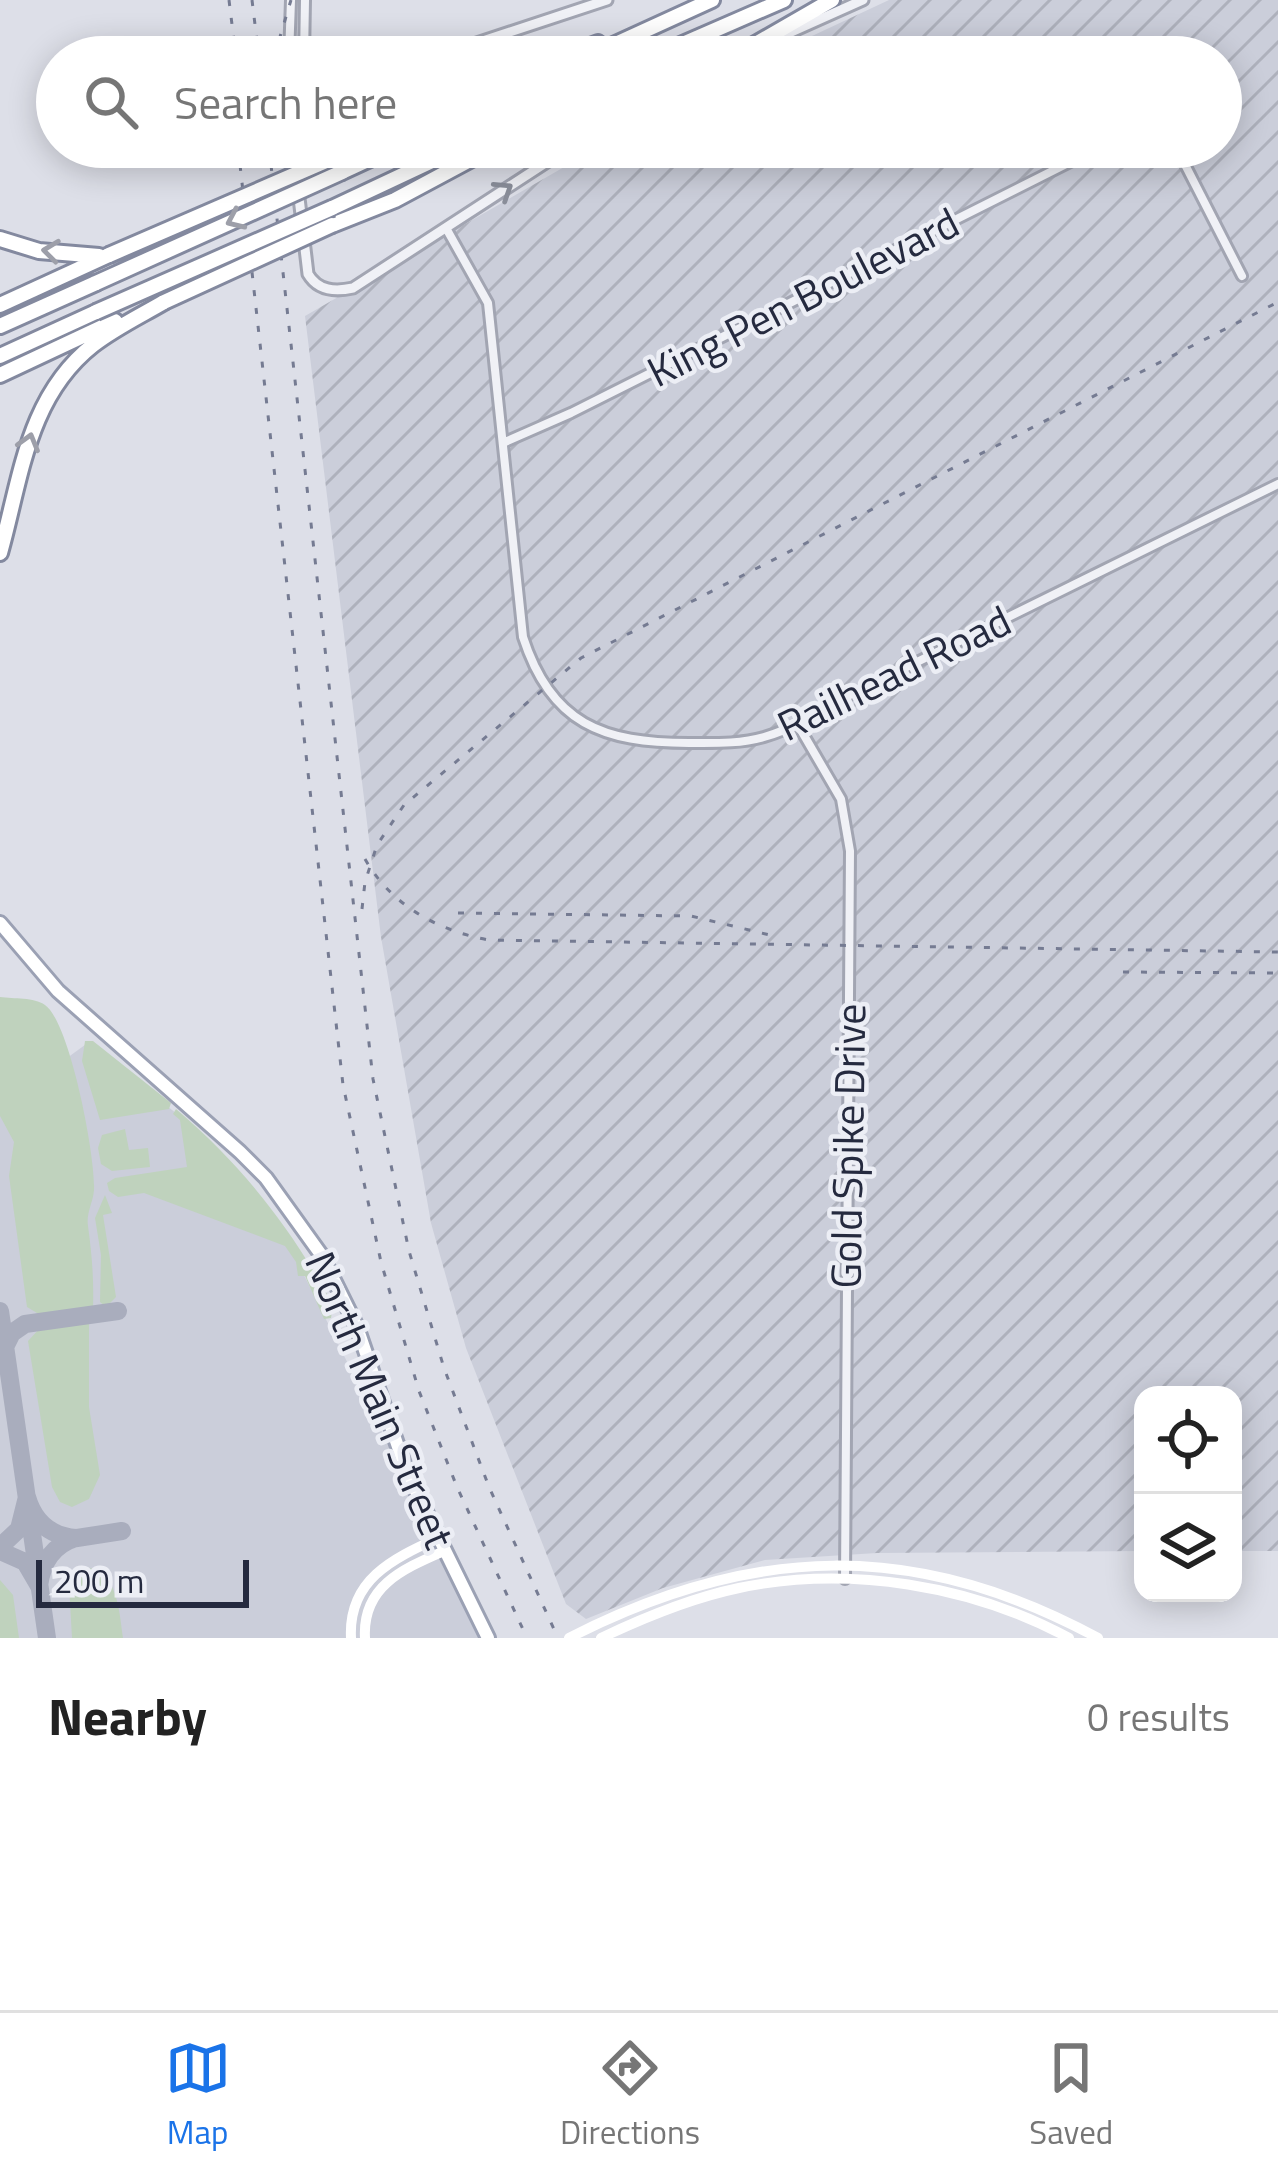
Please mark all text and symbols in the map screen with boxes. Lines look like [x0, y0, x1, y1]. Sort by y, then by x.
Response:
search box [36, 36, 1242, 168]
text: Search here [174, 68, 397, 136]
icon: search [78, 69, 144, 135]
one-way arrow [490, 182, 512, 204]
street label: King Pen Boulevard [636, 190, 970, 402]
one-way arrow [226, 206, 248, 230]
one-way arrow [41, 239, 61, 265]
one-way arrow [15, 433, 40, 453]
street label: Railhead Road [766, 588, 1021, 756]
street label: Gold Spike Drive [813, 1003, 881, 1289]
street label: North Main Street [290, 1241, 472, 1558]
map controls [1134, 1386, 1242, 1602]
button: locate [1134, 1386, 1242, 1494]
button: layers [1134, 1494, 1242, 1602]
scale bar [36, 1554, 249, 1607]
text: 200 m [54, 1556, 144, 1606]
text: Nearby [48, 1677, 207, 1755]
text: 0 results [1087, 1687, 1230, 1746]
tab: Map [165, 2035, 231, 2157]
tab: Directions [560, 2035, 700, 2157]
tab: Saved [1029, 2035, 1113, 2157]

